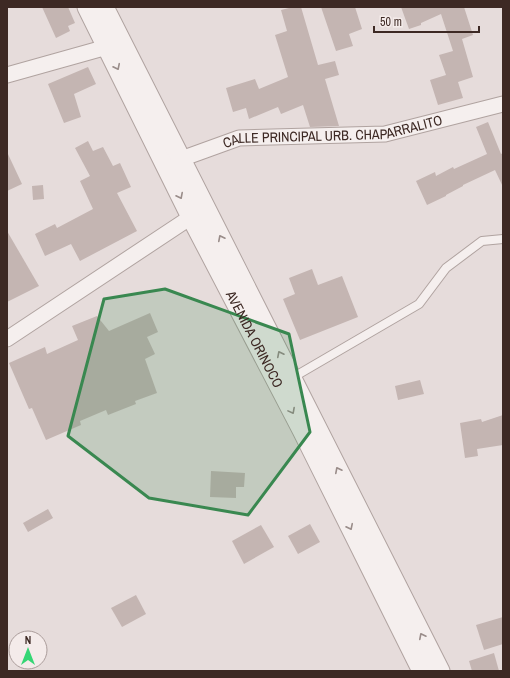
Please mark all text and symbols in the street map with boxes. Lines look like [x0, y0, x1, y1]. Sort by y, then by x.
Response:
scale bar [374, 8, 479, 34]
text: 50 m [380, 14, 402, 30]
one-way arrow [112, 63, 120, 70]
street label: CALLE PRINCIPAL URB. CHAPARRALITO [220, 111, 444, 152]
one-way arrow [176, 192, 183, 199]
one-way arrow [218, 235, 226, 242]
street label: AVENIDA ORINOCO [221, 287, 287, 391]
one-way arrow [277, 351, 284, 358]
one-way arrow [287, 406, 295, 414]
one-way arrow [335, 467, 343, 474]
one-way arrow [345, 523, 353, 530]
north arrow [8, 630, 48, 670]
text: N [25, 633, 31, 647]
one-way arrow [419, 633, 427, 640]

